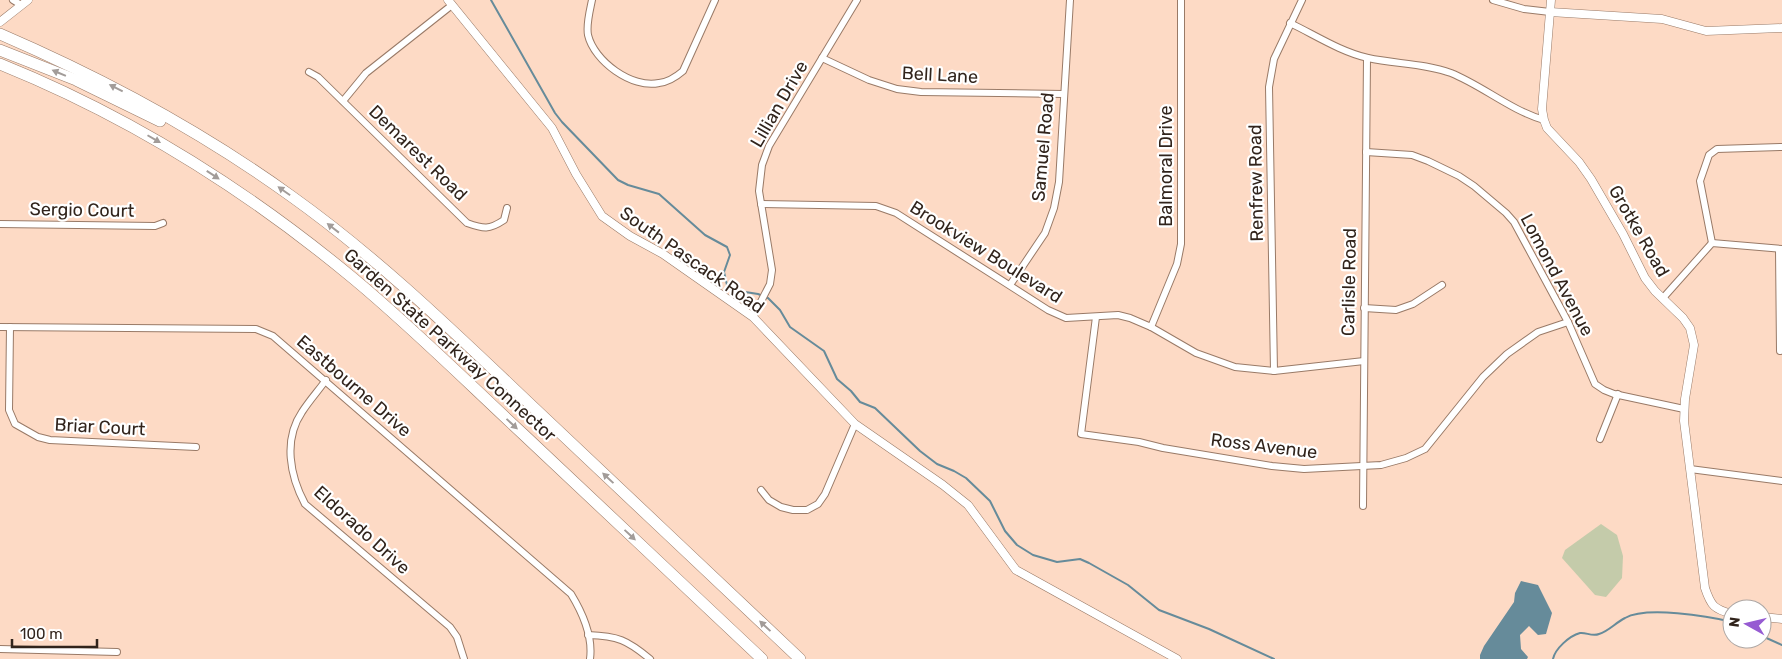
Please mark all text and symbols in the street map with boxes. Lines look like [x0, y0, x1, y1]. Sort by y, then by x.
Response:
street label: Lillian Drive [745, 57, 813, 151]
street label: Bell Lane [901, 62, 979, 88]
one-way arrow [52, 69, 66, 77]
one-way arrow [109, 84, 124, 92]
street label: Samuel Road [1027, 91, 1059, 203]
street label: Demarest Road [364, 100, 472, 206]
street label: Balmoral Drive [1155, 105, 1177, 227]
street label: Renfrew Road [1244, 124, 1268, 242]
one-way arrow [147, 134, 160, 143]
one-way arrow [206, 170, 219, 180]
street label: Grotke Road [1604, 181, 1674, 281]
one-way arrow [277, 186, 291, 196]
street label: Brookview Boulevard [906, 196, 1066, 308]
street label: Sergio Court [29, 198, 135, 222]
street label: South Pascack Road [616, 202, 768, 318]
street label: Lomond Avenue [1516, 210, 1598, 340]
one-way arrow [327, 222, 340, 233]
street label: Carlisle Road [1337, 228, 1361, 336]
street label: Garden State Parkway Connector [339, 244, 561, 446]
street label: Eastbourne Drive [292, 330, 416, 442]
street label: Briar Court [54, 414, 146, 440]
one-way arrow [506, 418, 518, 430]
street label: Ross Avenue [1209, 429, 1319, 463]
one-way arrow [603, 472, 615, 484]
street label: Eldorado Drive [309, 481, 415, 579]
one-way arrow [624, 529, 636, 541]
north arrow [1722, 599, 1772, 649]
scale bar [12, 616, 98, 648]
text: N [1726, 616, 1744, 628]
one-way arrow [759, 620, 771, 632]
text: 100 m [20, 625, 62, 643]

